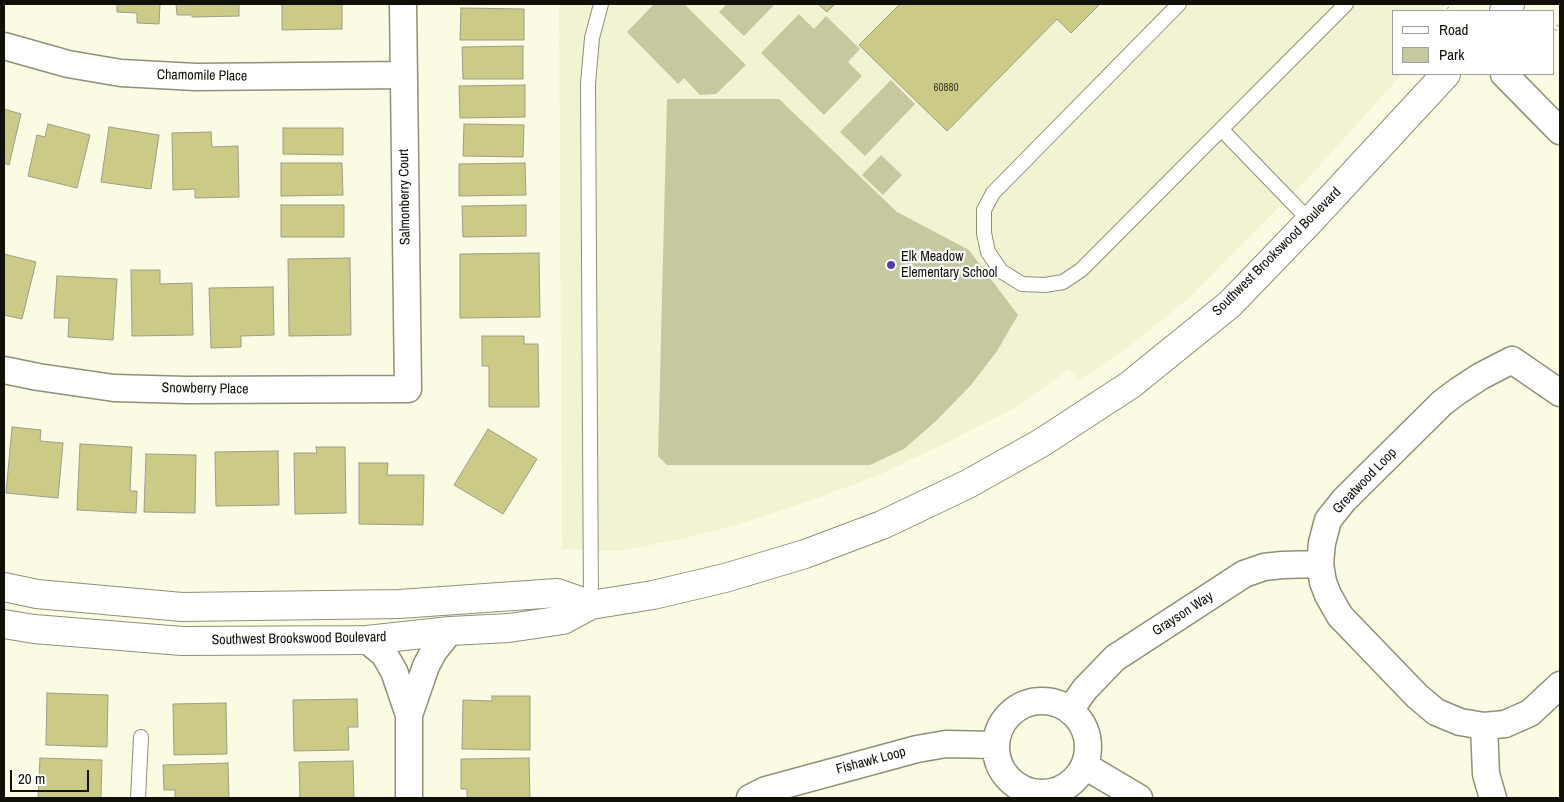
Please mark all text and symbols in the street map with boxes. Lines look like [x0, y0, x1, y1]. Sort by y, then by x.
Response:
legend [1392, 10, 1554, 75]
text: Road [1439, 19, 1468, 40]
text: Park [1439, 44, 1464, 65]
street label: Chamomile Place [157, 67, 247, 85]
house number: 60880 [933, 81, 959, 95]
street label: Salmonberry Court [396, 149, 414, 245]
street label: Southwest Brookswood Boulevard [1209, 184, 1345, 320]
place label: Elk Meadow Elementary School [901, 249, 997, 282]
marker: Elk Meadow Elementary School [885, 259, 897, 271]
street label: Snowberry Place [161, 380, 249, 398]
street label: Greatwood Loop [1329, 445, 1401, 517]
street label: Grayson Way [1149, 588, 1217, 640]
street label: Southwest Brookswood Boulevard [211, 629, 387, 649]
street label: Fishawk Loop [834, 744, 908, 778]
scale bar [12, 760, 91, 792]
text: 20 m [18, 768, 45, 789]

